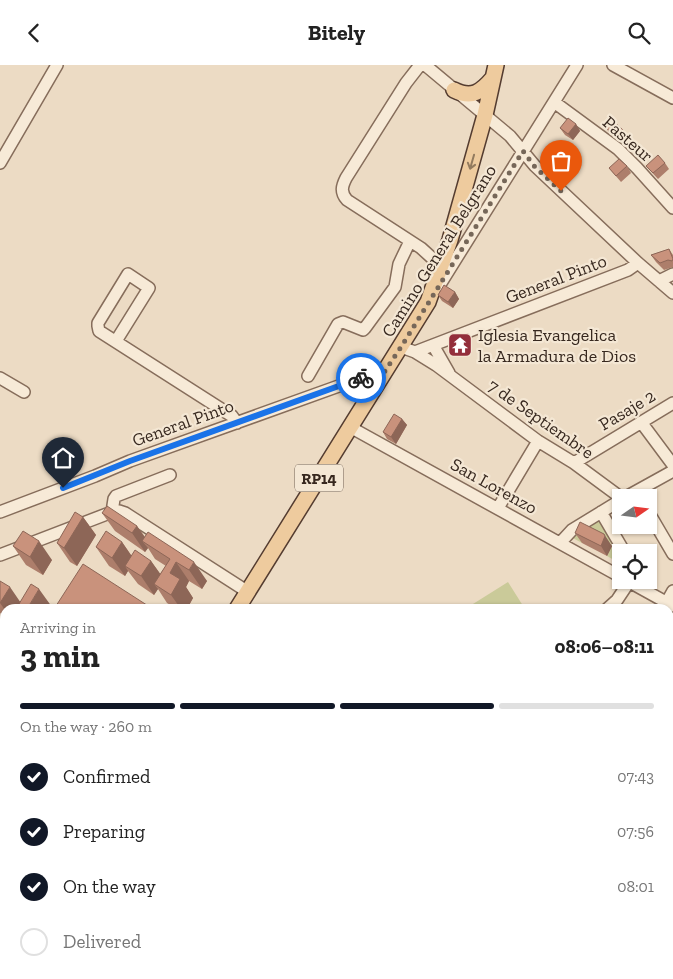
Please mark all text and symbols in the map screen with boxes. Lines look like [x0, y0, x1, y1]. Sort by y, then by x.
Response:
icon: back [20, 19, 48, 47]
text: Bitely [308, 19, 365, 46]
icon: search [625, 19, 653, 47]
street label: Pasteur [598, 111, 658, 167]
pin [540, 140, 582, 191]
icon: bag [547, 147, 575, 175]
one-way arrow [467, 153, 476, 169]
street label: Camino General Belgrano [377, 161, 501, 341]
street label: General Pinto [502, 250, 610, 308]
place label: Iglesia Evangelica la Armadura de Dios [478, 324, 636, 367]
temple icon: Iglesia Evangelica la Armadura de Dios [447, 332, 473, 358]
courier [336, 353, 386, 403]
icon: bike [347, 364, 375, 392]
street label: 7 de Septiembre [484, 374, 598, 464]
street label: Pasaje 2 [595, 385, 659, 435]
street label: General Pinto [129, 394, 237, 452]
pin [42, 437, 84, 488]
icon: home [49, 444, 77, 472]
street label: San Lorenzo [447, 453, 541, 519]
road number: RP14 [295, 464, 343, 491]
north arrow [612, 489, 658, 534]
map controls [612, 489, 657, 589]
button: locate [612, 544, 657, 589]
text: Arriving in [20, 618, 96, 637]
text: 08:06–08:11 [555, 635, 654, 658]
text: 3 min [20, 637, 100, 675]
text: On the way · 260 m [20, 717, 152, 736]
icon: check [20, 763, 48, 791]
text: Confirmed [63, 765, 150, 788]
text: 07:43 [617, 767, 654, 786]
icon: check [20, 818, 48, 846]
text: Preparing [63, 820, 145, 843]
text: 07:56 [617, 822, 654, 841]
icon: check [20, 873, 48, 901]
text: On the way [63, 875, 156, 898]
text: 08:01 [617, 877, 654, 896]
text: Delivered [63, 930, 141, 953]

